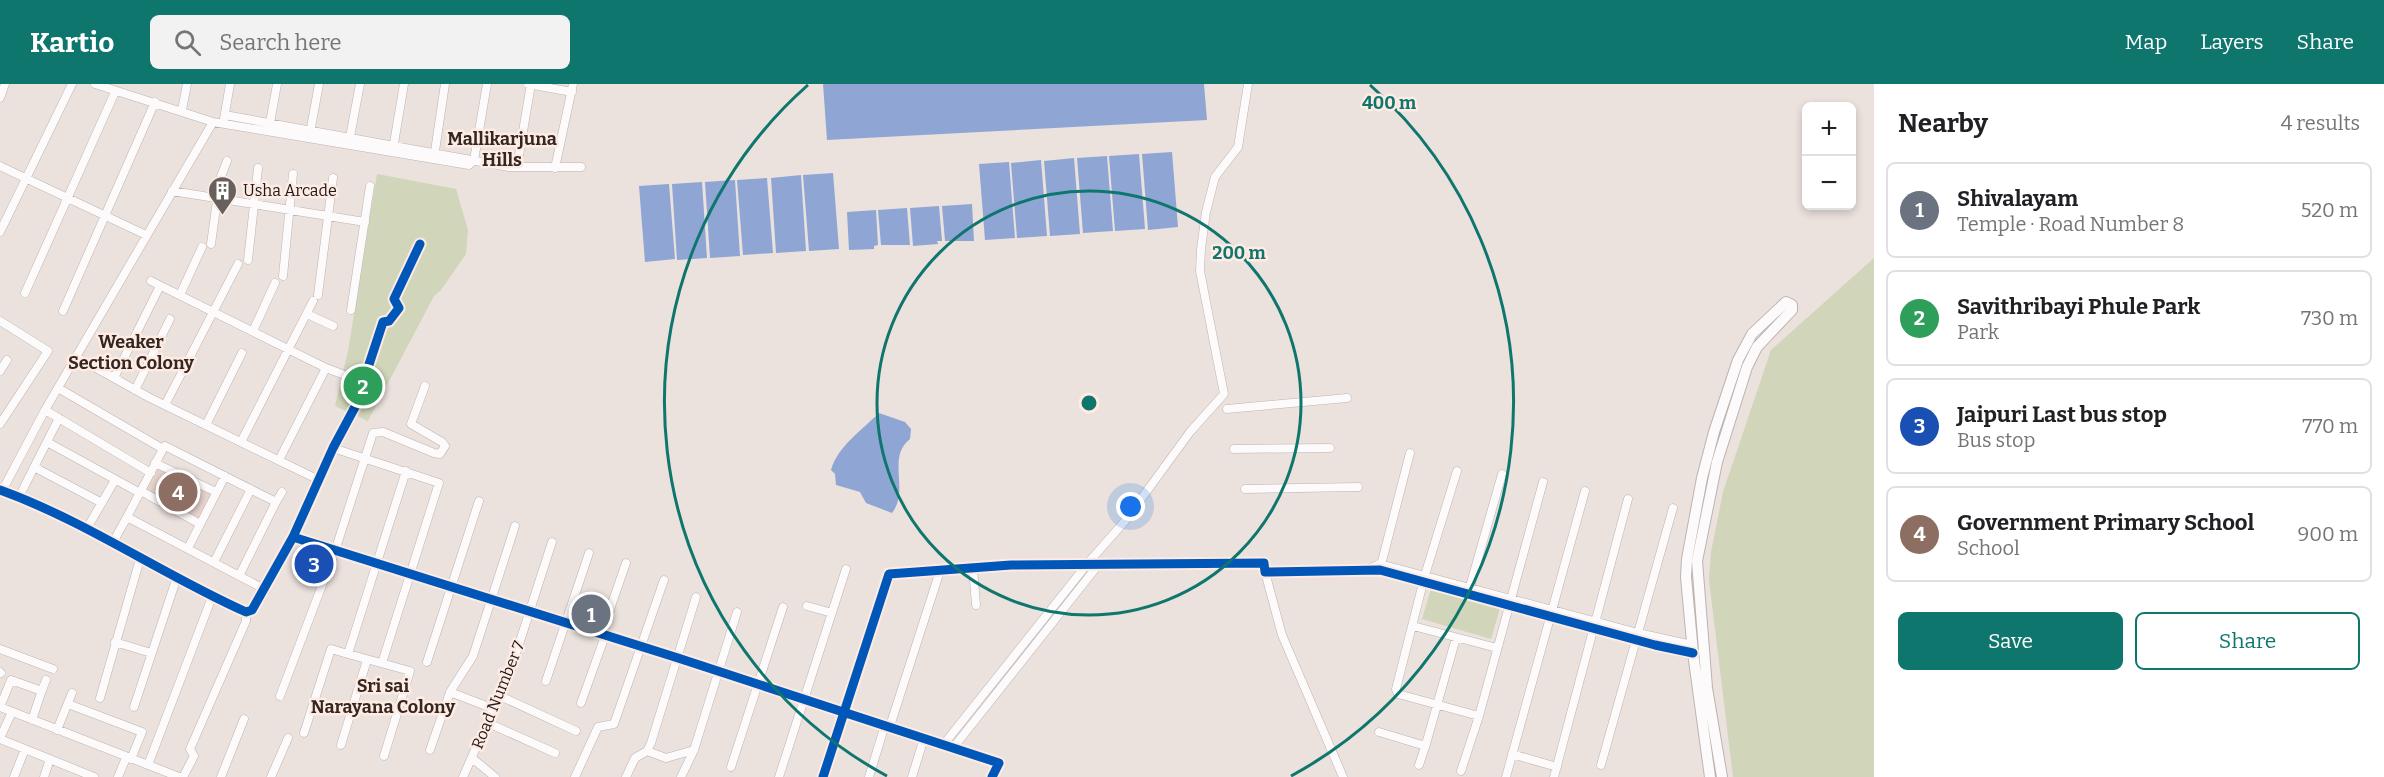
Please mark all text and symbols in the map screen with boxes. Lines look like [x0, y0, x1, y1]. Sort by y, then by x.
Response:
search box [150, 15, 570, 69]
text: Kartio [30, 26, 114, 59]
icon: search [171, 26, 204, 59]
text: Search here [219, 29, 341, 56]
text: Map [2125, 29, 2167, 55]
text: Layers [2200, 29, 2264, 55]
text: Share [2297, 29, 2354, 55]
text: 400 m [1362, 92, 1416, 114]
map controls [1802, 102, 1856, 210]
button: + [1802, 102, 1856, 156]
text: Nearby [1898, 108, 1988, 139]
text: 4 results [2281, 111, 2360, 135]
district label: Mallikarjuna Hills [447, 128, 557, 171]
button: − [1802, 156, 1856, 210]
building icon: Usha Arcade [206, 174, 238, 216]
place label: Usha Arcade [243, 181, 337, 200]
text: Shivalayam [1957, 185, 2078, 212]
text: 1 [1915, 198, 1924, 222]
text: 520 m [2301, 198, 2358, 222]
text: Temple · Road Number 8 [1957, 212, 2184, 236]
text: 200 m [1212, 242, 1266, 264]
text: Savithribayi Phule Park [1957, 293, 2200, 320]
text: 2 [1914, 306, 1925, 330]
text: 730 m [2301, 306, 2358, 330]
text: Park [1957, 320, 1999, 344]
district label: Weaker Section Colony [68, 331, 195, 374]
pin: 2 [344, 364, 382, 408]
centre of rings [1079, 393, 1099, 413]
text: Jaipuri Last bus stop [1957, 401, 2167, 428]
text: 3 [1914, 414, 1925, 438]
text: 770 m [2302, 414, 2358, 438]
text: Bus stop [1957, 428, 2035, 452]
pin: 4 [158, 470, 198, 514]
your location [1116, 492, 1145, 521]
text: Government Primary School [1957, 509, 2254, 536]
text: 4 [1913, 522, 1926, 546]
text: 900 m [2298, 522, 2358, 546]
text: School [1957, 536, 2020, 560]
pin: 3 [294, 542, 334, 586]
pin: 1 [572, 592, 610, 636]
button: Save [1898, 612, 2123, 670]
button: Share [2135, 612, 2360, 670]
street label: Road Number 7 [468, 638, 528, 752]
district label: Sri sai Narayana Colony [311, 675, 456, 718]

